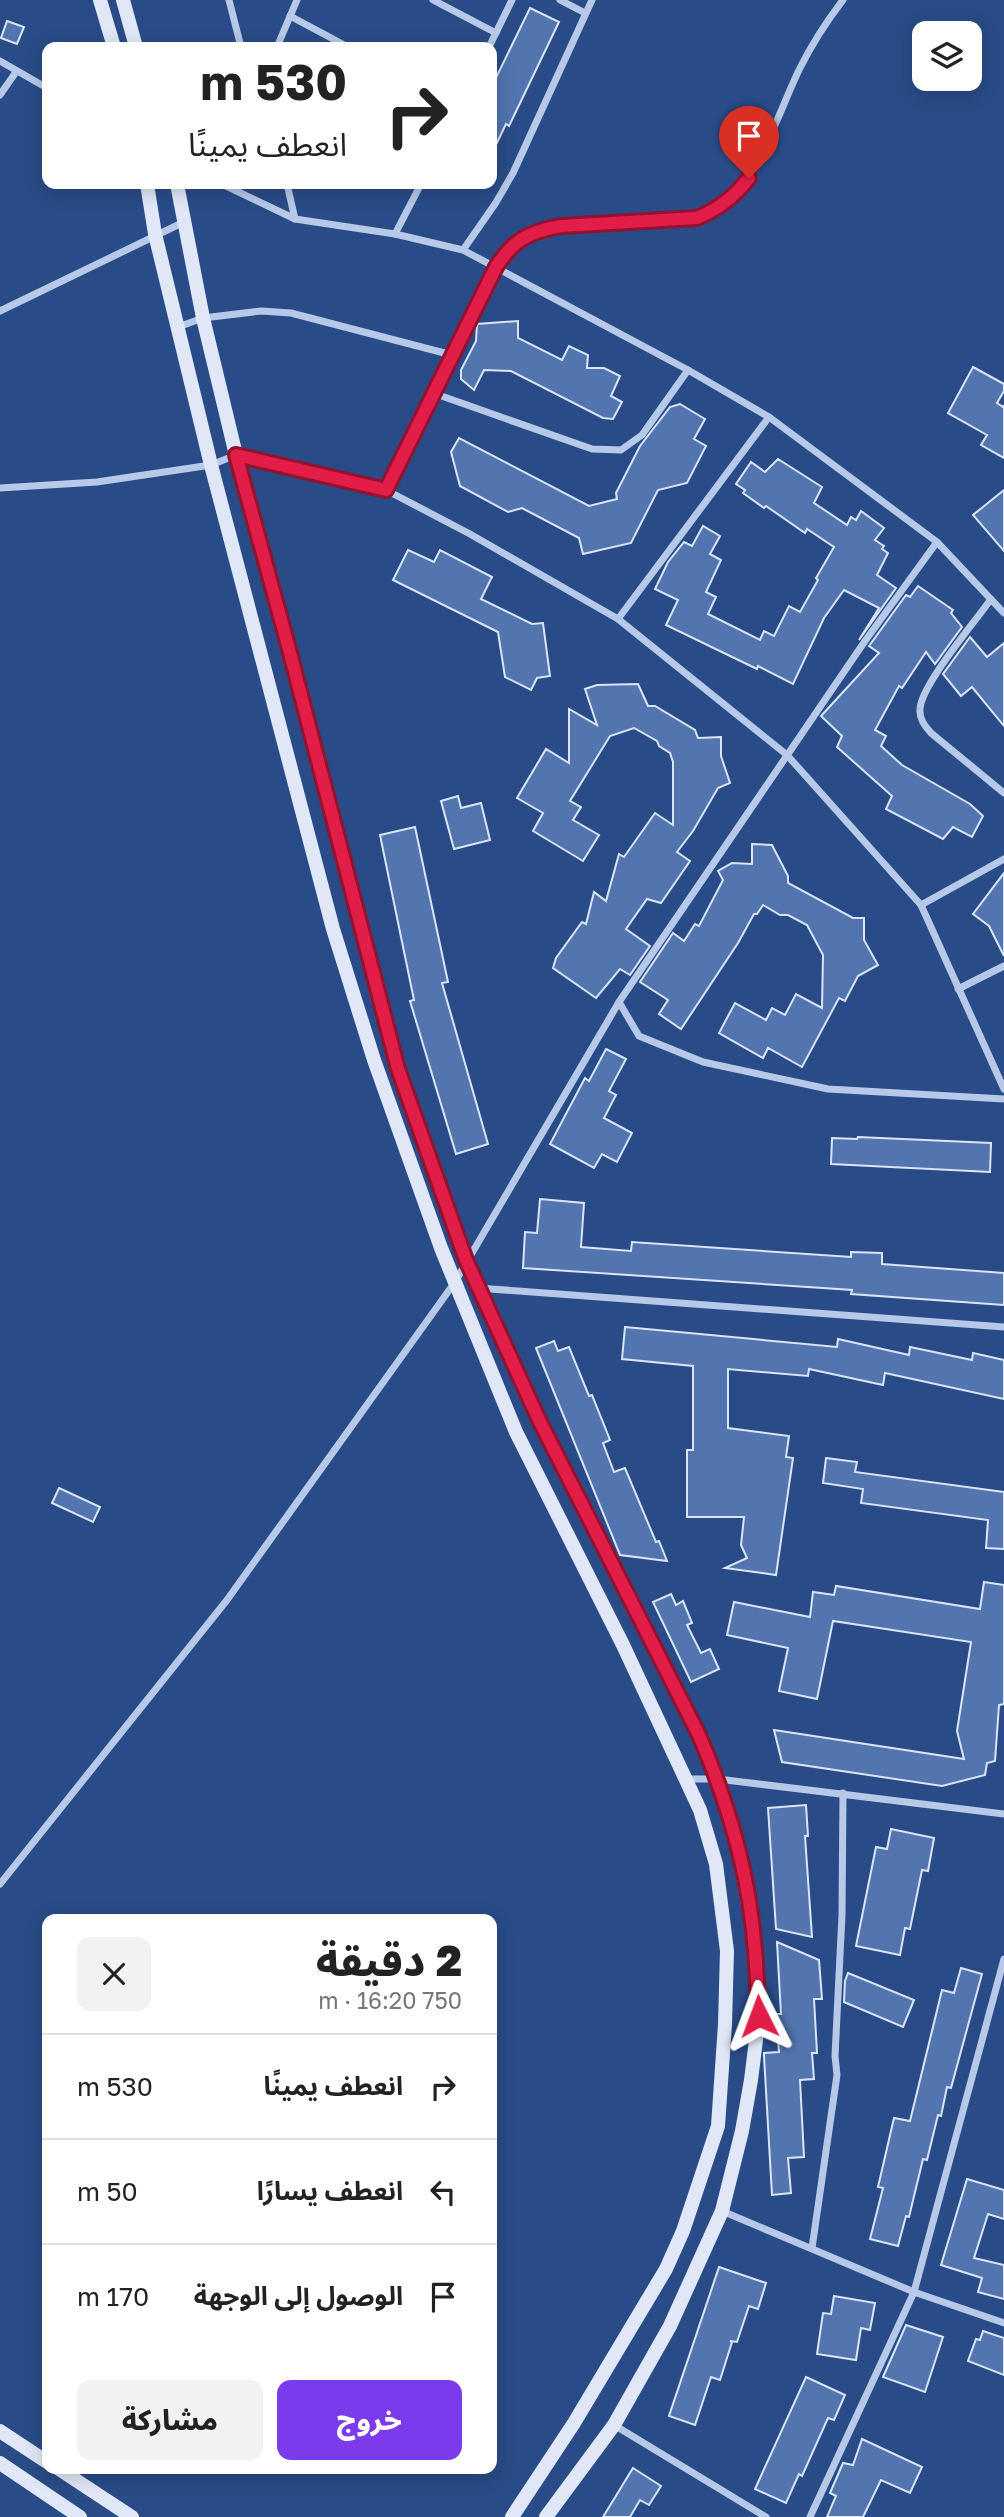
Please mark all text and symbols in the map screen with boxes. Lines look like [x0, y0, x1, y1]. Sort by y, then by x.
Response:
map controls [912, 21, 982, 91]
button: layers [912, 21, 982, 91]
text: 530 m [200, 52, 347, 111]
icon: right [371, 70, 462, 161]
pin [719, 106, 779, 178]
icon: arrive [730, 117, 768, 155]
text: انعطف يمينًا [188, 125, 347, 163]
text: 2 دقيقة [316, 1935, 462, 1985]
button: close [77, 1937, 151, 2011]
position arrow [722, 1979, 796, 2053]
text: 750 m · 16:20 [318, 1986, 462, 2014]
icon: right [424, 2068, 462, 2106]
text: انعطف يمينًا [264, 2070, 403, 2101]
text: 530 m [77, 2071, 153, 2102]
icon: left [424, 2173, 462, 2211]
text: انعطف يسارًا [257, 2175, 403, 2206]
text: 50 m [77, 2176, 138, 2207]
icon: arrive [424, 2278, 462, 2316]
text: الوصول إلى الوجهة [194, 2280, 403, 2311]
text: 170 m [77, 2281, 149, 2312]
button: مشاركة [77, 2380, 263, 2460]
button: خروج [277, 2380, 462, 2460]

